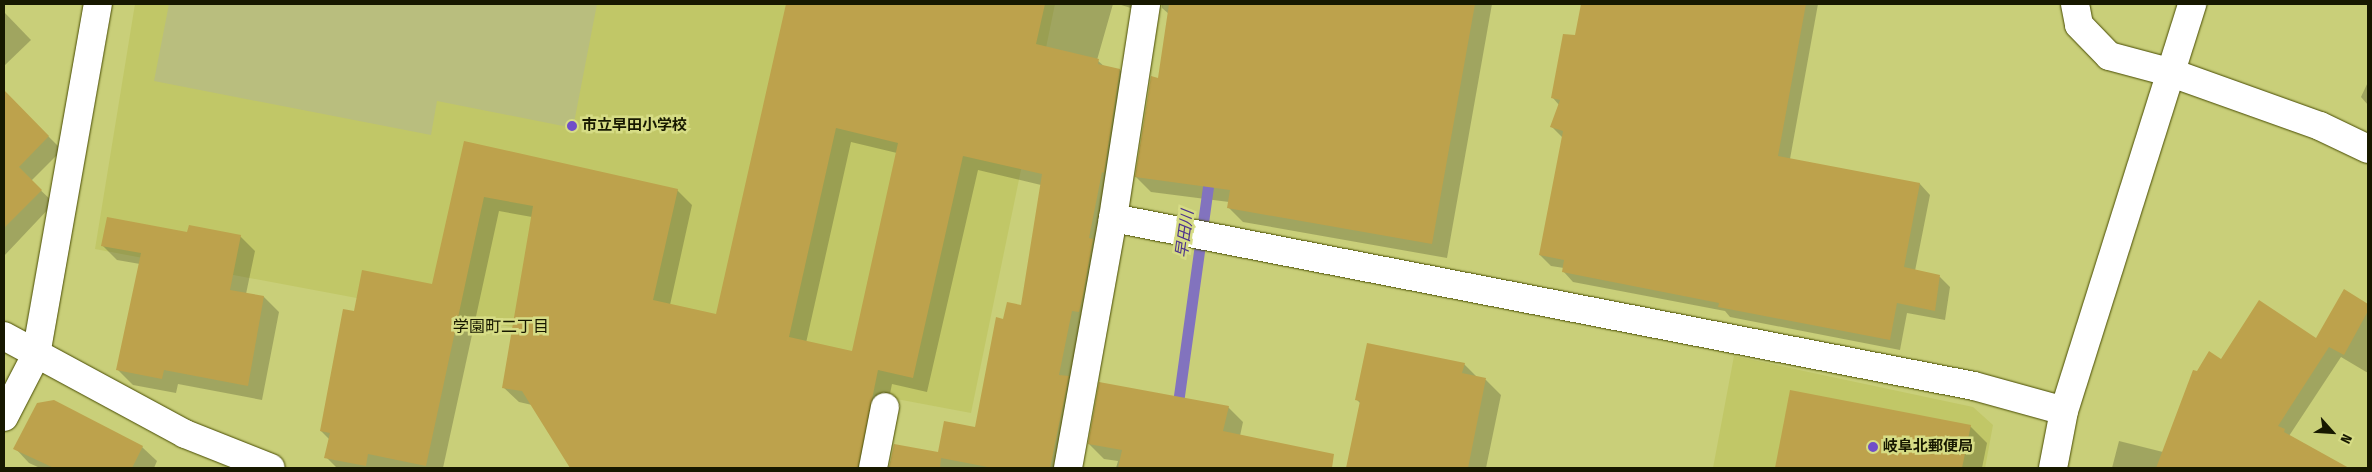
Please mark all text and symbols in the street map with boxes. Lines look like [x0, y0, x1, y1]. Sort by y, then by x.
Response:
place label: 市立早田小学校 [582, 117, 687, 135]
marker: 市立早田小学校 [566, 120, 578, 132]
water label: 早田川 [1172, 209, 1198, 259]
district label: 学園町二丁目 [453, 317, 549, 337]
north arrow [2307, 407, 2357, 457]
text: N [2336, 431, 2355, 446]
place label: 岐阜北郵便局 [1883, 438, 1973, 456]
marker: 岐阜北郵便局 [1867, 441, 1879, 453]

